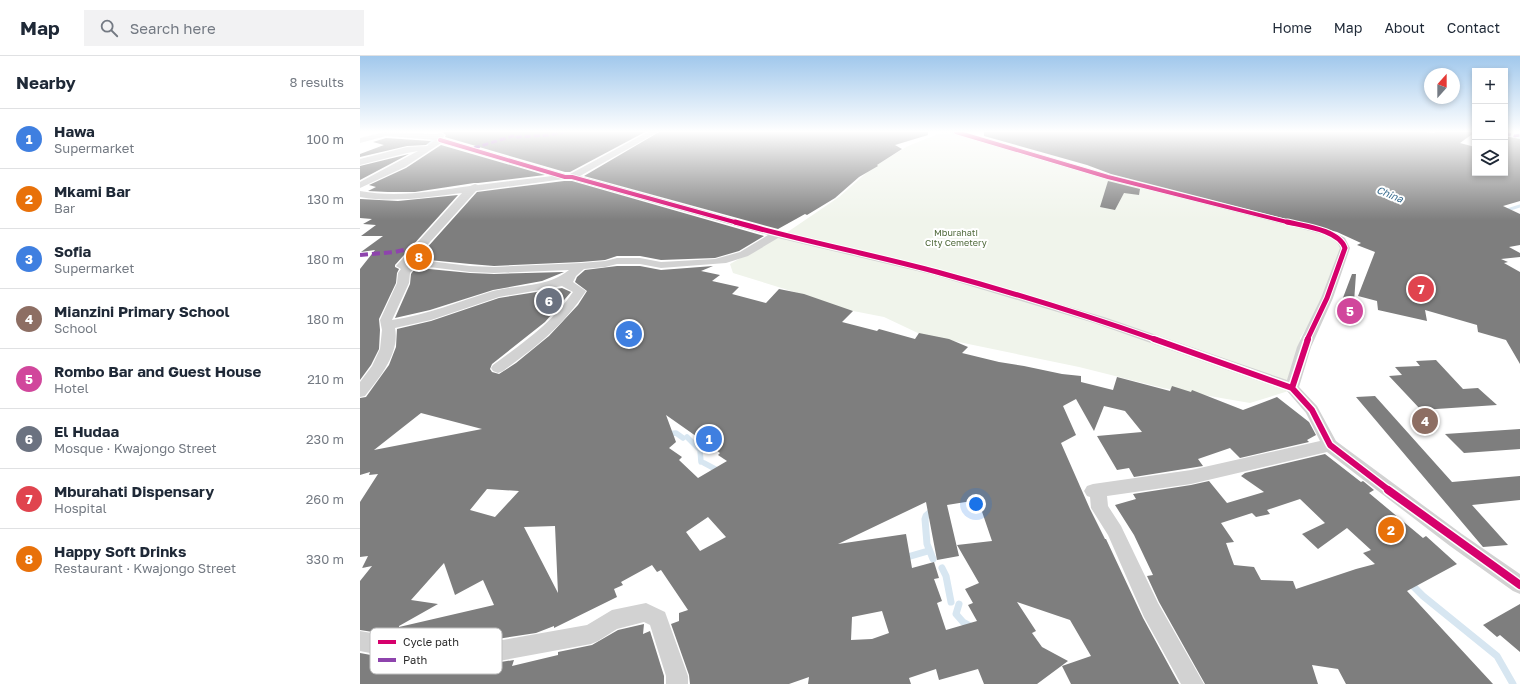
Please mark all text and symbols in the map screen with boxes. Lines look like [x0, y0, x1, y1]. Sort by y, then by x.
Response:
search box [84, 10, 364, 46]
text: Map [20, 16, 60, 39]
icon: search [98, 17, 120, 39]
text: Search here [130, 19, 216, 37]
text: Home [1272, 19, 1312, 36]
text: Map [1334, 19, 1362, 36]
text: About [1384, 19, 1425, 36]
text: Contact [1447, 19, 1500, 36]
north arrow [1424, 68, 1460, 104]
map controls [1472, 68, 1508, 176]
button: + [1472, 68, 1508, 104]
text: Nearby [16, 72, 76, 93]
text: 8 results [290, 74, 344, 90]
button: − [1472, 104, 1508, 140]
text: Hawa [54, 122, 95, 140]
text: 1 [26, 131, 32, 147]
text: 100 m [307, 131, 344, 147]
text: Supermarket [54, 140, 135, 156]
button: layers [1472, 140, 1508, 176]
text: Mkami Bar [54, 182, 131, 200]
water label: China [1375, 183, 1405, 205]
text: 2 [25, 191, 33, 207]
text: 130 m [307, 191, 344, 207]
text: Bar [54, 200, 75, 216]
park label: Mburahati City Cemetery [925, 227, 987, 248]
text: Sofia [54, 242, 91, 260]
pin: 8 [406, 242, 432, 272]
text: 3 [25, 251, 33, 267]
text: 180 m [307, 251, 344, 267]
text: Supermarket [54, 260, 135, 276]
pin: 7 [1408, 274, 1434, 304]
pin: 6 [536, 286, 562, 316]
pin: 5 [1337, 296, 1363, 326]
text: Mianzini Primary School [54, 302, 230, 320]
text: 4 [25, 311, 33, 327]
text: 180 m [307, 311, 344, 327]
pin: 3 [616, 319, 642, 349]
text: School [54, 320, 97, 336]
text: Rombo Bar and Guest House [54, 362, 261, 380]
text: 5 [25, 371, 33, 387]
text: 210 m [307, 371, 344, 387]
text: Hotel [54, 380, 89, 396]
pin: 4 [1412, 406, 1438, 436]
text: El Hudaa [54, 422, 119, 440]
pin: 1 [696, 424, 722, 454]
text: 6 [25, 431, 33, 447]
text: 230 m [306, 431, 344, 447]
text: Mosque · Kwajongo Street [54, 440, 217, 456]
text: Mburahati Dispensary [54, 482, 214, 500]
text: 7 [25, 491, 33, 507]
text: 260 m [306, 491, 344, 507]
your location [966, 494, 986, 514]
text: Hospital [54, 500, 107, 516]
pin: 2 [1378, 515, 1404, 545]
text: Happy Soft Drinks [54, 542, 186, 560]
text: 8 [25, 551, 33, 567]
text: 330 m [306, 551, 344, 567]
text: Restaurant · Kwajongo Street [54, 560, 236, 576]
legend [370, 628, 502, 674]
text: Cycle path [403, 635, 459, 648]
text: Path [403, 653, 427, 666]

